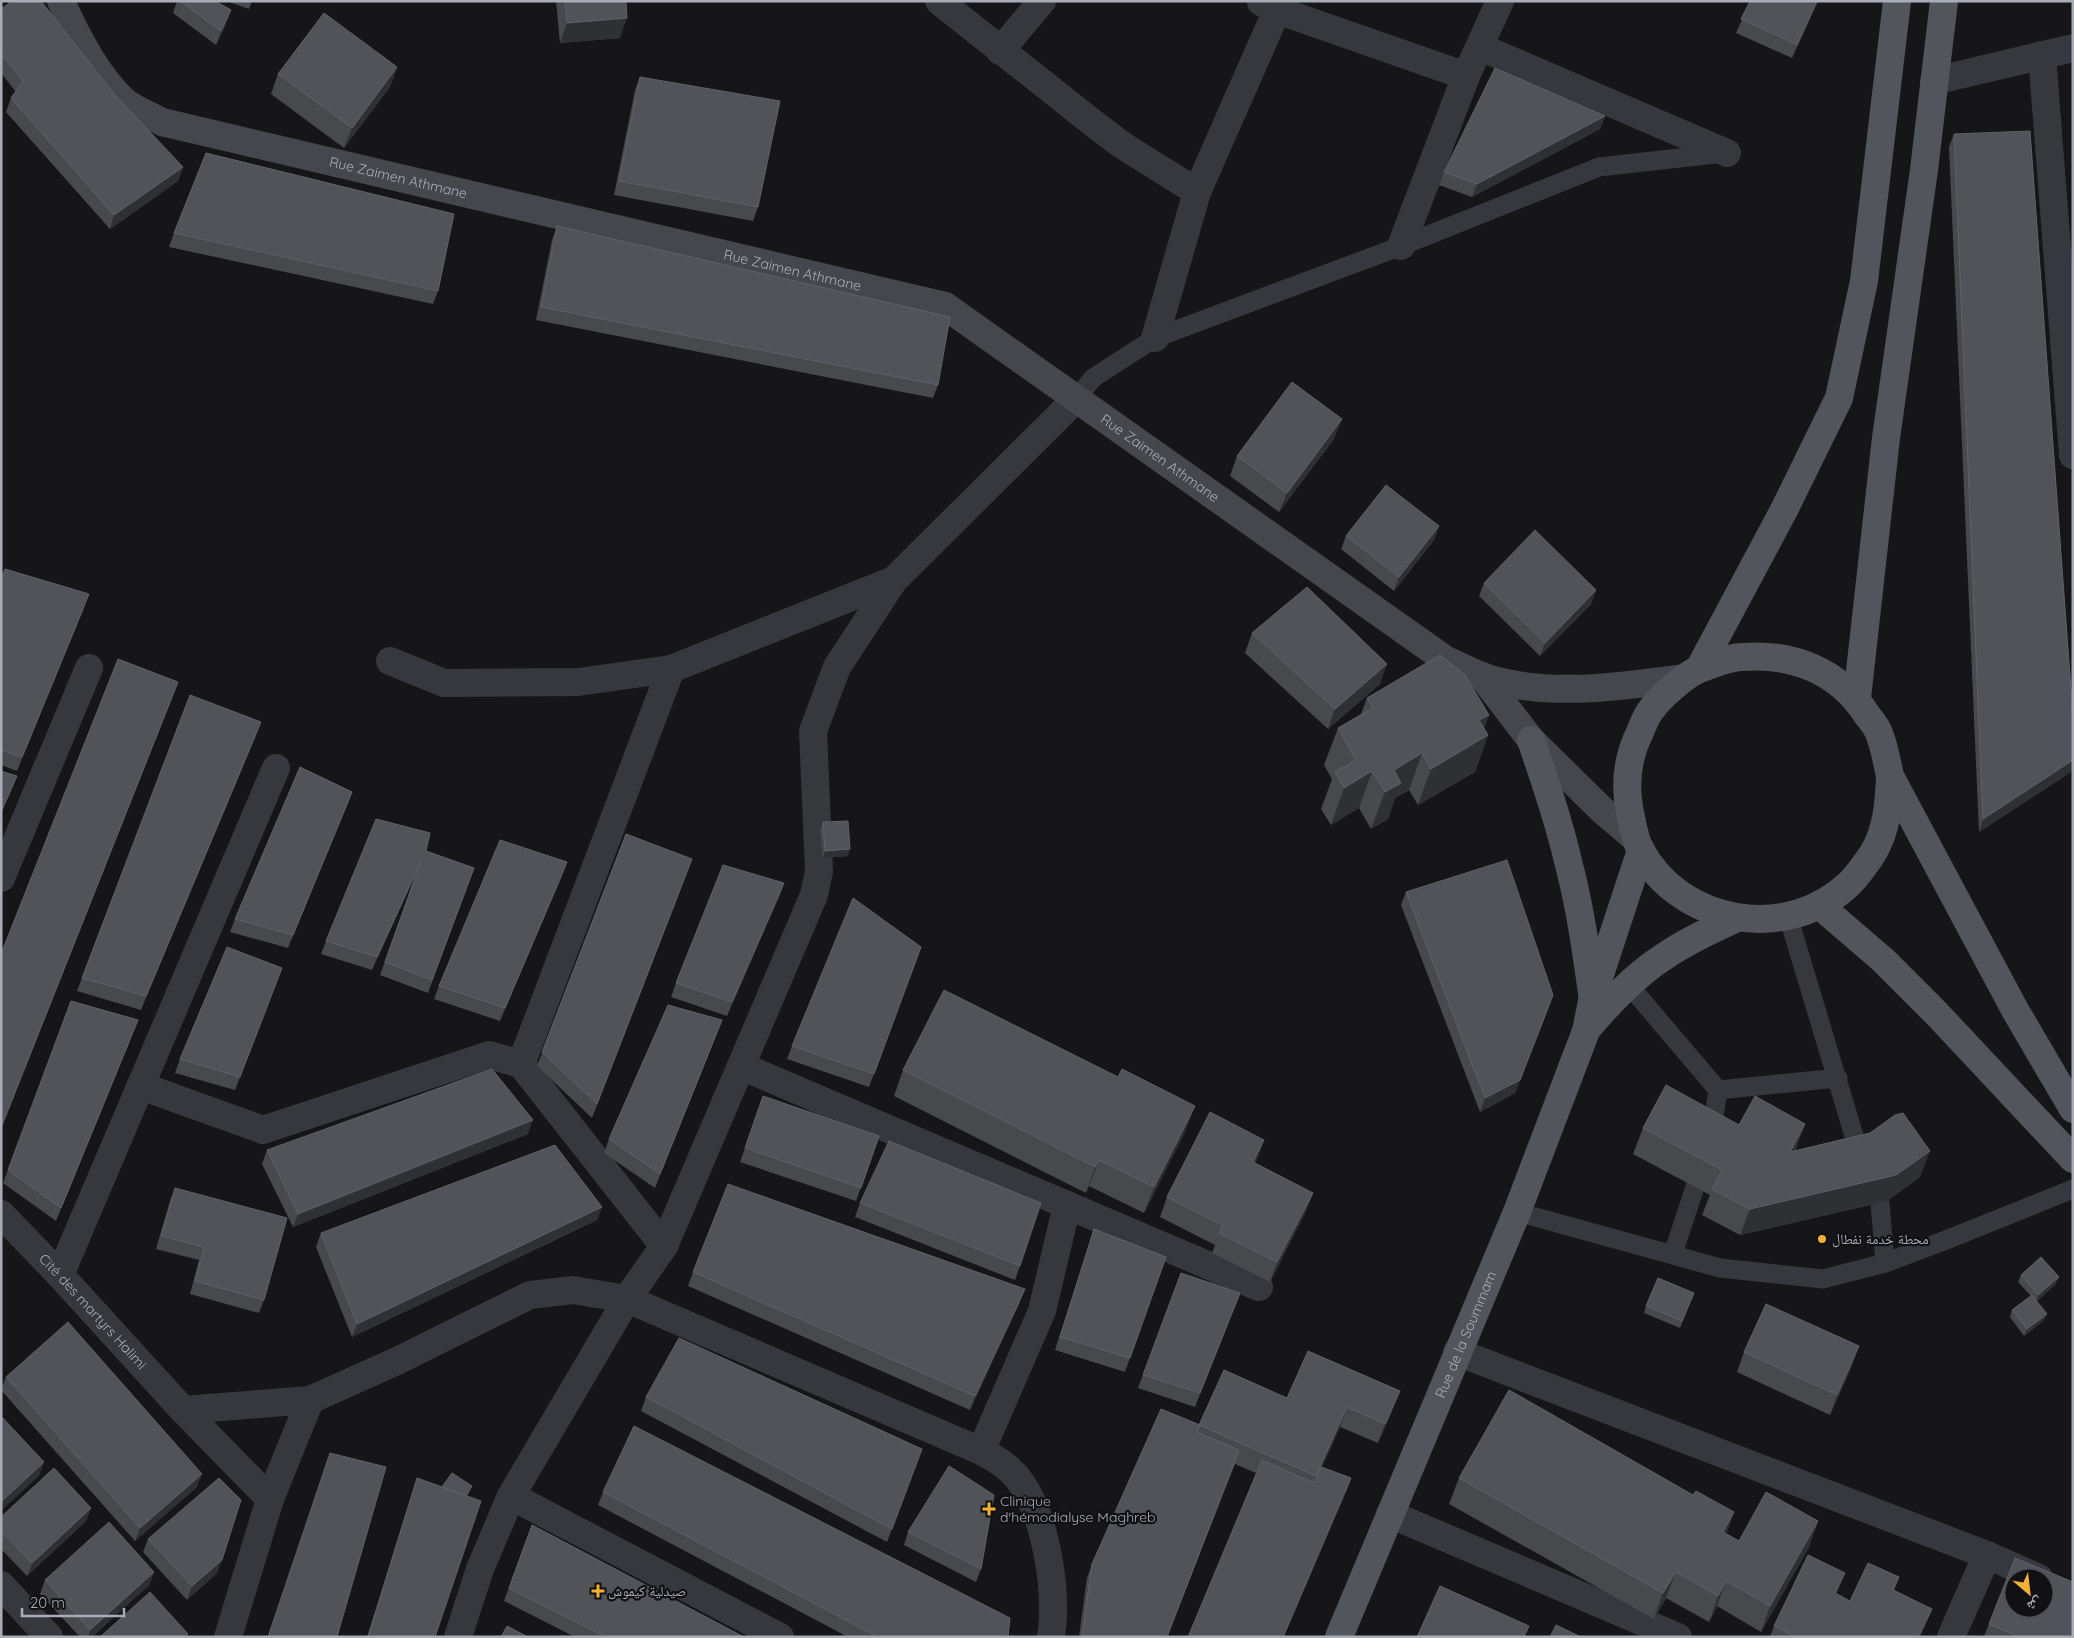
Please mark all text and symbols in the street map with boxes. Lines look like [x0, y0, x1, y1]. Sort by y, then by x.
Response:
street label: Rue Zaimen Athmane [327, 153, 469, 202]
street label: Rue Zaimen Athmane [722, 245, 863, 295]
street label: Rue Zaimen Athmane [1097, 410, 1223, 506]
place label: محطة خدمة نفطال [1832, 1230, 1929, 1248]
marker: محطة خدمة نفطال [1816, 1233, 1828, 1245]
street label: Cité des martyrs Halimi [35, 1250, 151, 1373]
street label: Rue de la Soummam [1431, 1268, 1500, 1401]
place label: Clinique d'hémodialyse Maghreb [1000, 1492, 1156, 1526]
marker: Clinique d'hémodialyse Maghreb [982, 1502, 996, 1516]
north arrow [2004, 1568, 2054, 1618]
place label: صيدلية كيموش [608, 1582, 686, 1600]
marker: صيدلية كيموش [592, 1585, 604, 1597]
scale bar [22, 1586, 125, 1618]
text: 20 m [30, 1593, 65, 1612]
text: ش [2024, 1593, 2046, 1616]

